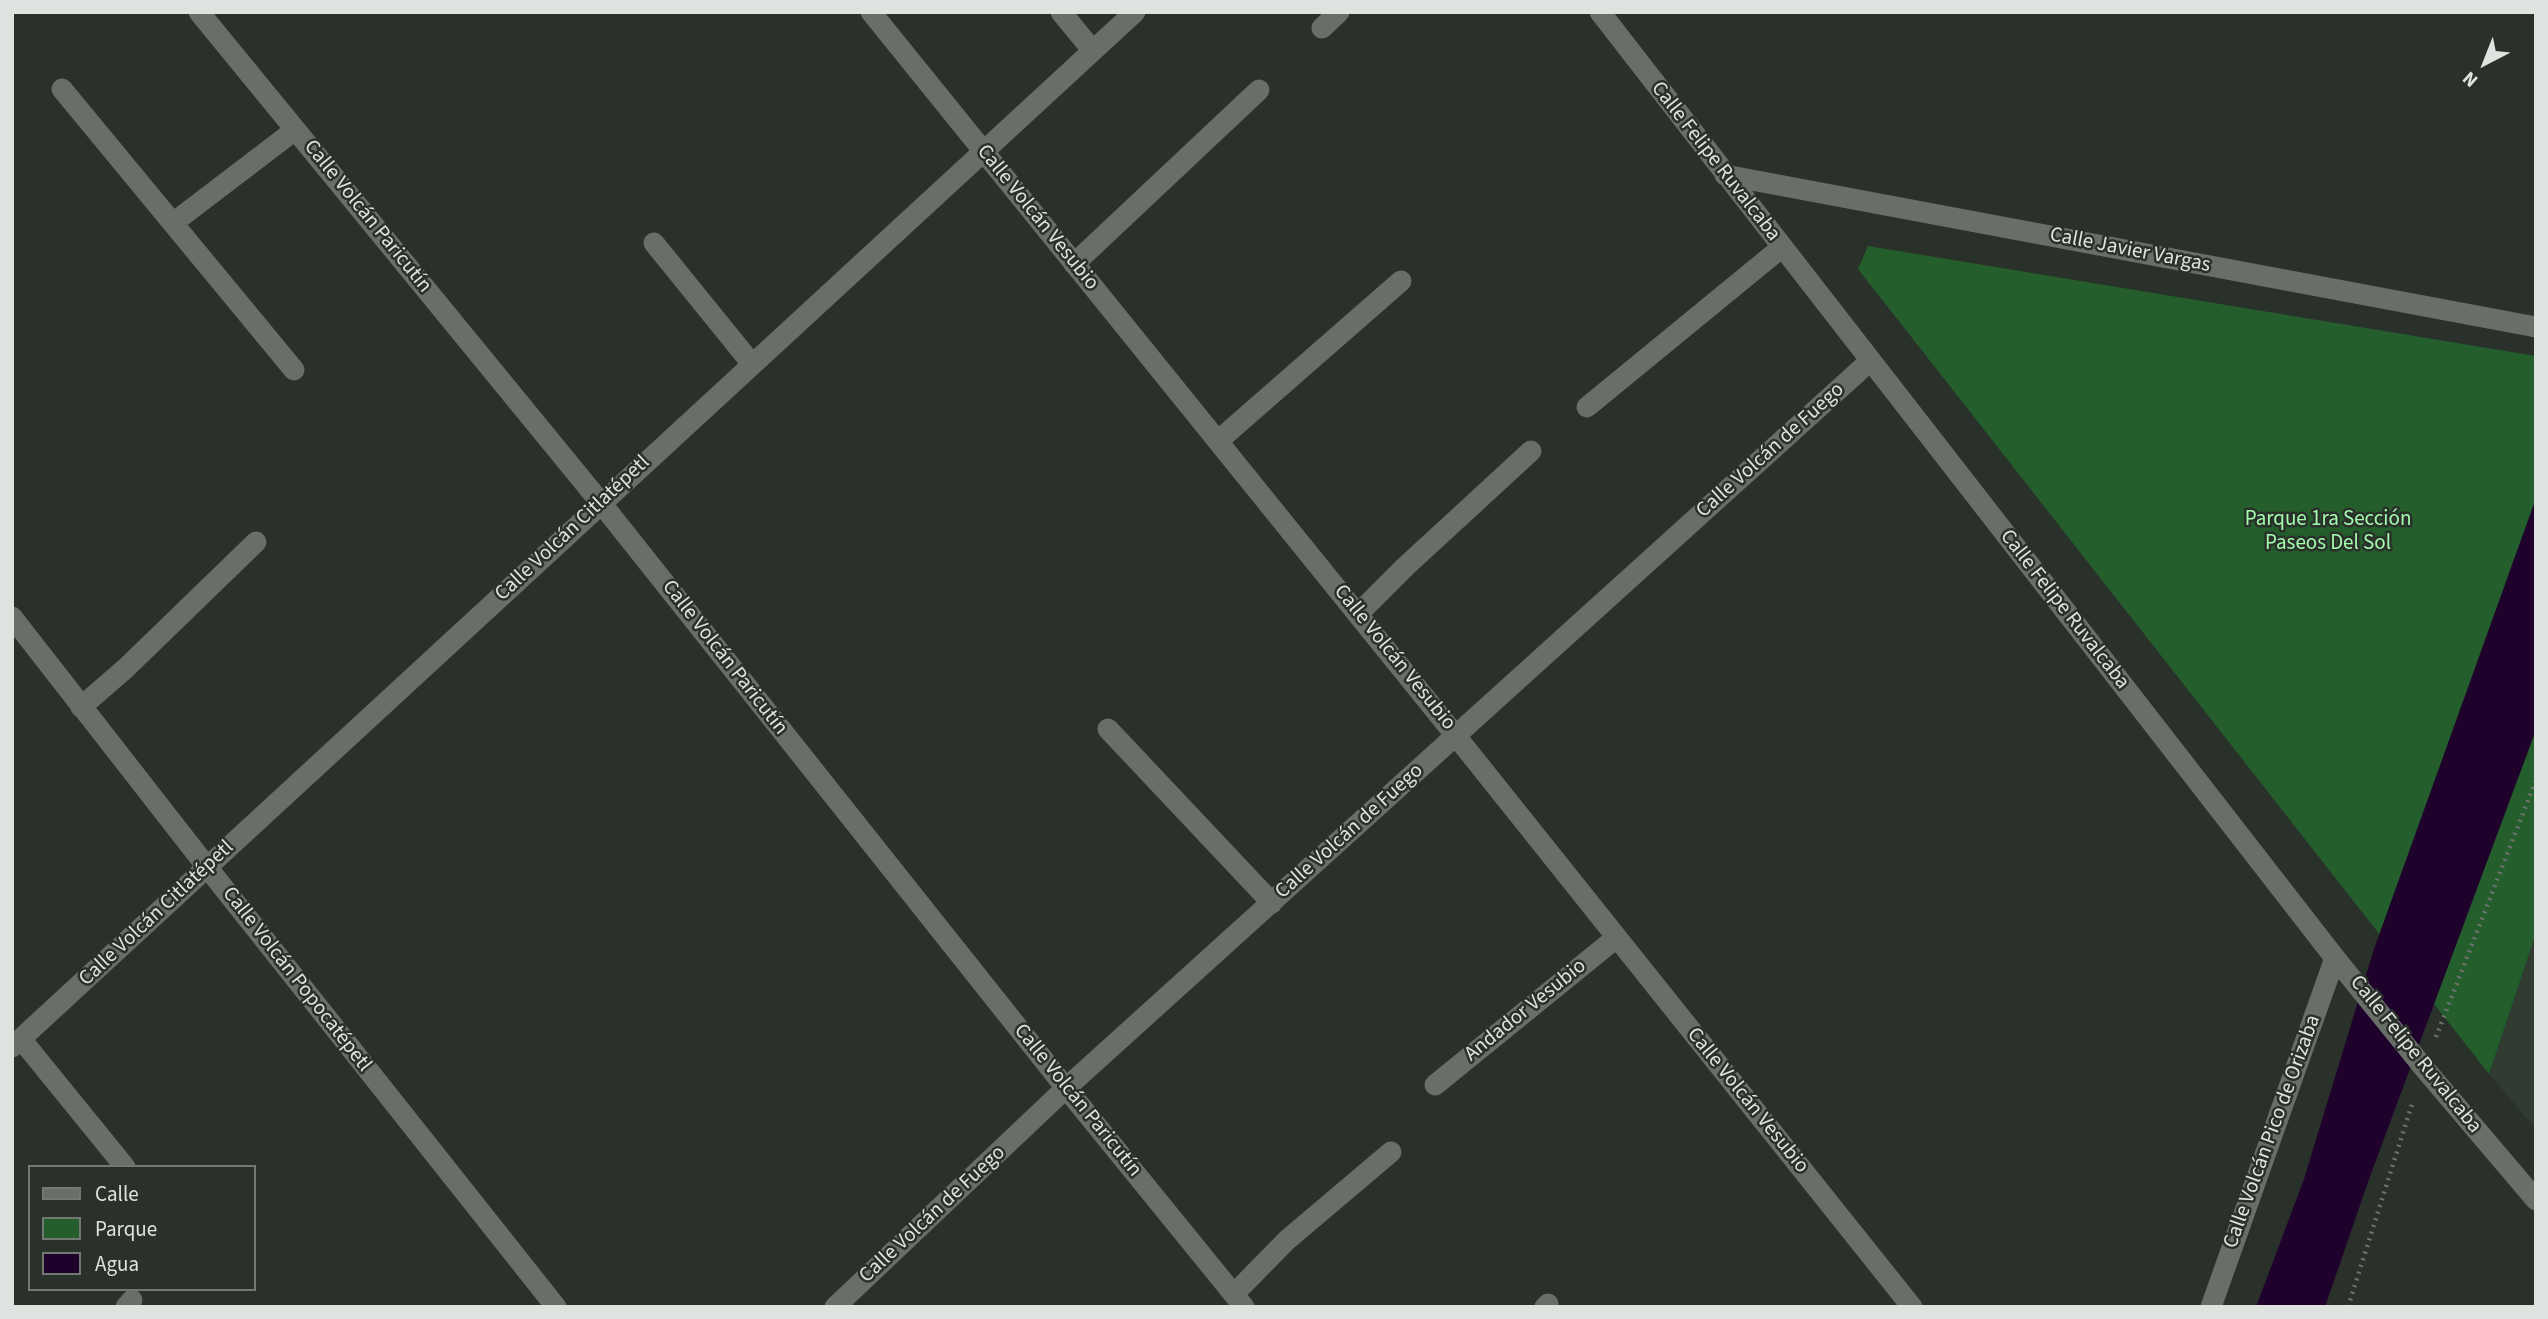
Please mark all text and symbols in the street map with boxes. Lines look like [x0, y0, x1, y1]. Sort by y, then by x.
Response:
north arrow [2450, 28, 2520, 98]
text: N [2457, 65, 2484, 93]
street label: Calle Felipe Ruvalcaba [1645, 77, 1785, 247]
street label: Calle Volcán Paricutín [298, 135, 436, 299]
street label: Calle Volcán Vesubio [971, 140, 1103, 296]
street label: Calle Javier Vargas [2048, 223, 2212, 279]
street label: Calle Volcán de Fuego [1692, 378, 1850, 524]
street label: Calle Volcán Citlatépetl [490, 451, 656, 607]
park label: Parque 1ra Sección Paseos Del Sol [2245, 507, 2411, 557]
street label: Calle Felipe Ruvalcaba [1994, 525, 2134, 695]
street label: Calle Volcán Paricutín [656, 576, 792, 740]
street label: Calle Volcán Vesubio [1328, 580, 1460, 736]
street label: Calle Volcán de Fuego [1271, 759, 1429, 905]
street label: Calle Volcán Citlatépetl [74, 836, 240, 992]
street label: Calle Volcán Popocatépetl [216, 882, 376, 1078]
street label: Andador Vesubio [1460, 954, 1592, 1068]
street label: Calle Felipe Ruvalcaba [2344, 971, 2486, 1139]
street label: Calle Volcán Pico de Orizaba [2219, 1012, 2327, 1252]
street label: Calle Volcán Paricutín [1008, 1019, 1146, 1183]
street label: Calle Volcán Vesubio [1681, 1023, 1813, 1179]
street label: Calle Volcán de Fuego [855, 1141, 1011, 1289]
legend [28, 1165, 256, 1291]
text: Calle [95, 1179, 139, 1209]
text: Parque [95, 1214, 157, 1244]
text: Agua [95, 1249, 139, 1279]

